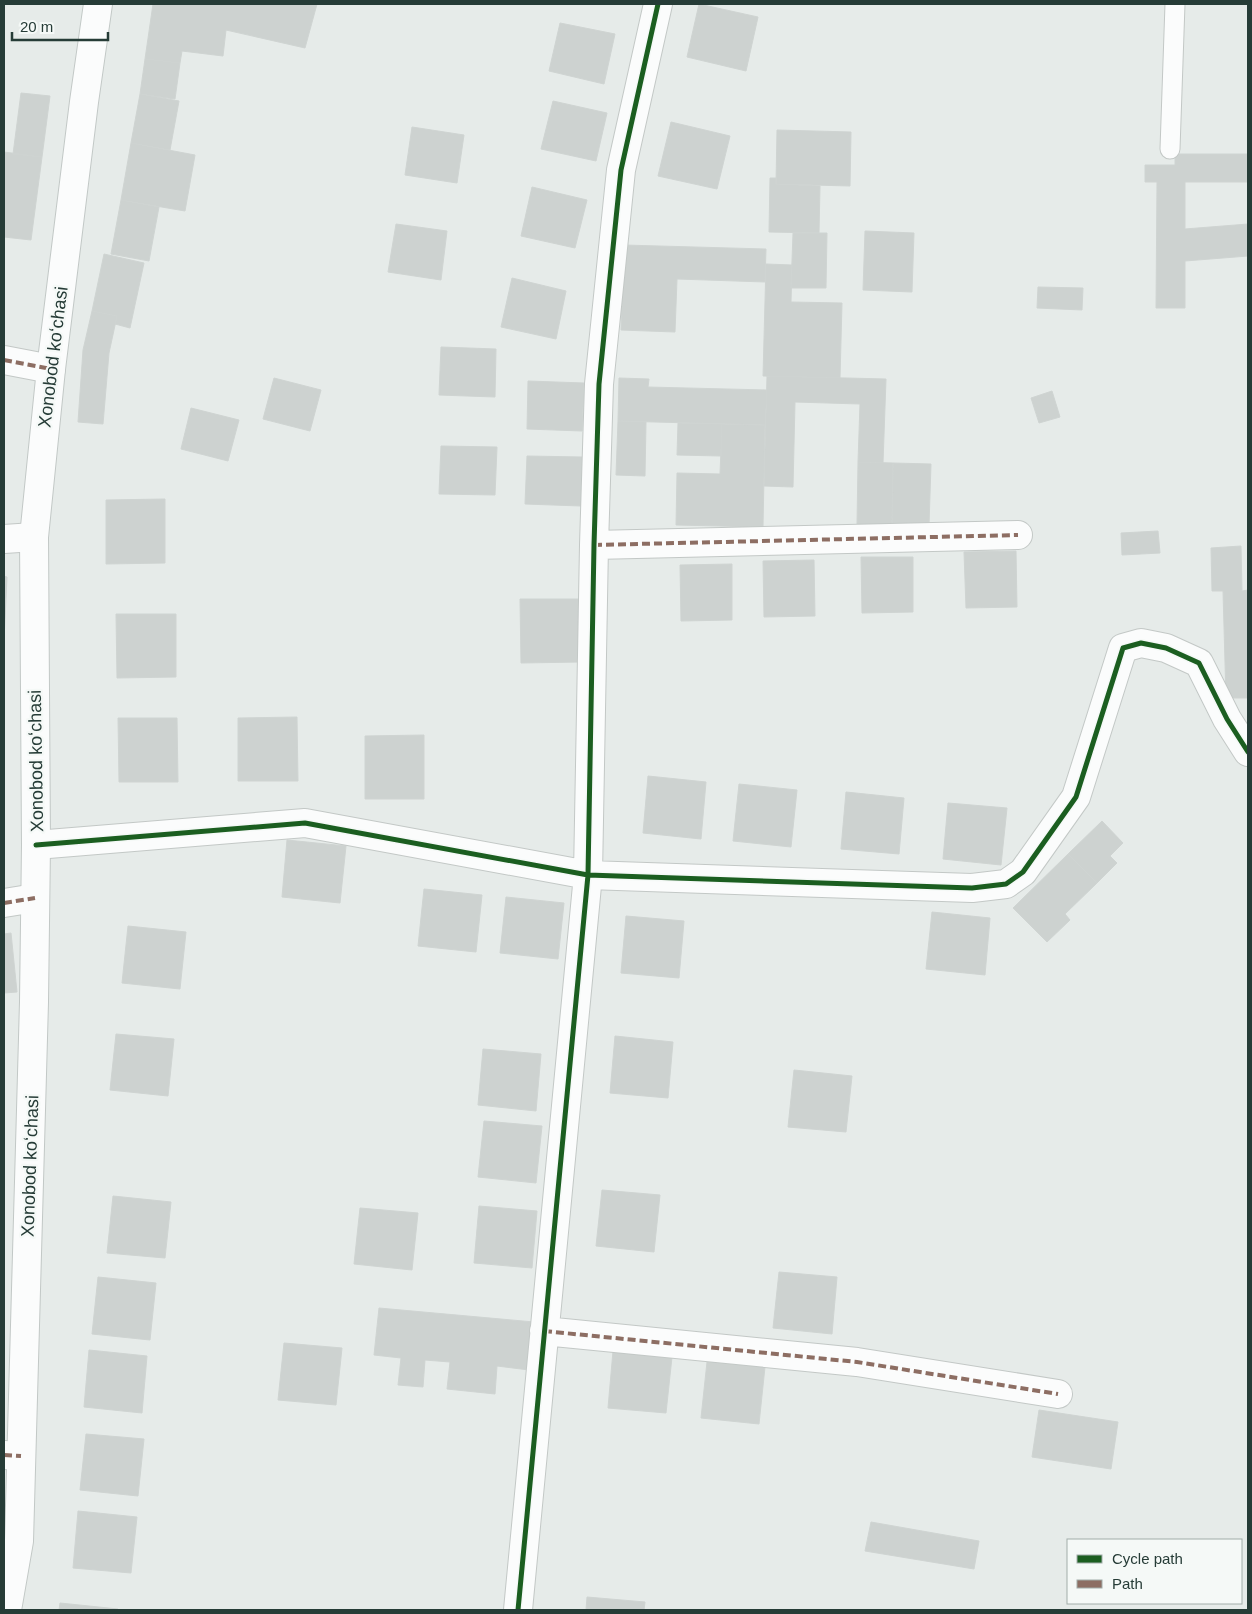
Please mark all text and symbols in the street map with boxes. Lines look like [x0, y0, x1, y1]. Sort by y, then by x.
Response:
scale bar [12, 10, 109, 42]
text: 20 m [20, 18, 53, 35]
street label: Xonobod koʻchasi [34, 285, 72, 429]
street label: Xonobod koʻchasi [25, 690, 47, 832]
street label: Xonobod koʻchasi [18, 1095, 42, 1237]
legend [1067, 1539, 1242, 1604]
text: Cycle path [1112, 1550, 1183, 1567]
text: Path [1112, 1575, 1143, 1592]

